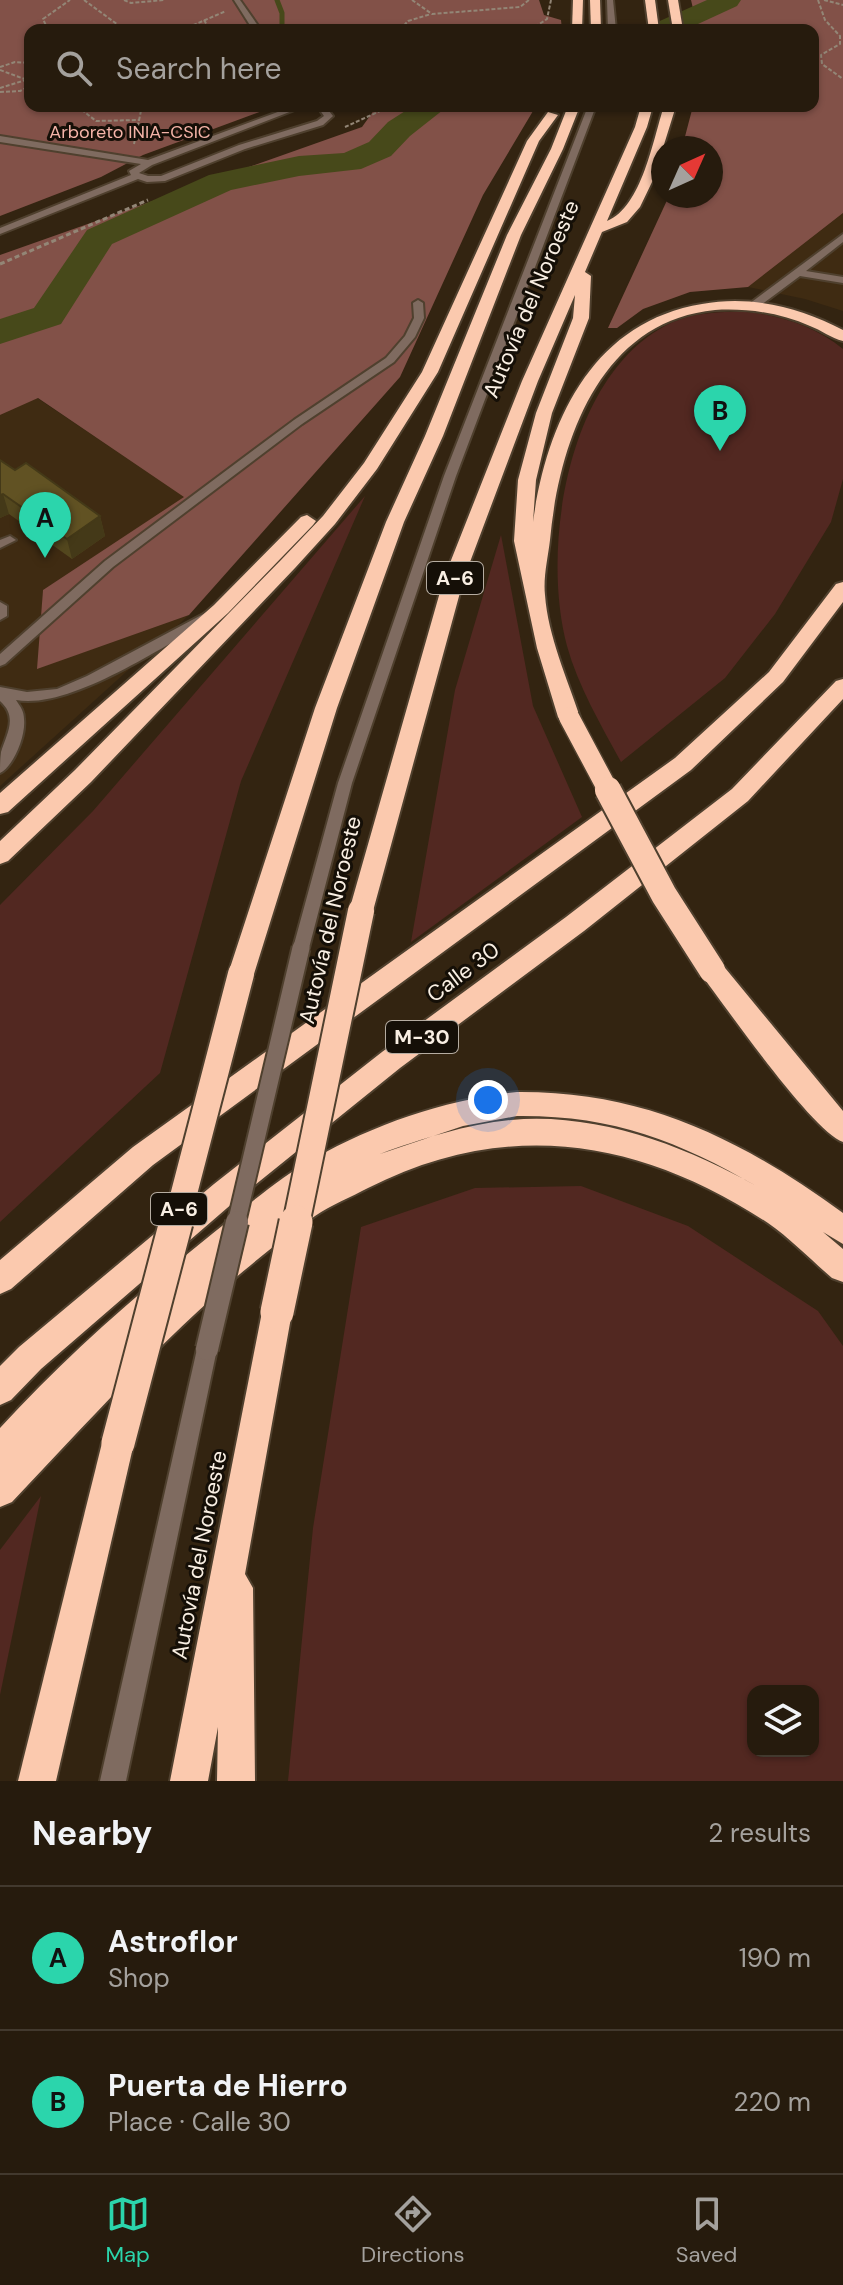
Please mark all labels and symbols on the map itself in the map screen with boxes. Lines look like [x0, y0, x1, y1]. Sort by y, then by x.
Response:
park label: Arboreto INIA-CSIC [49, 120, 211, 144]
north arrow [651, 136, 723, 208]
street label: Autovía del Noroeste [476, 196, 586, 402]
pin: B [694, 385, 746, 451]
pin: A [19, 492, 71, 558]
road number: A-6 [427, 562, 483, 594]
street label: Autovía del Noroeste [292, 813, 368, 1027]
street label: Calle 30 [421, 935, 505, 1009]
road number: M-30 [386, 1021, 458, 1053]
your location [468, 1080, 508, 1120]
road number: A-6 [151, 1193, 207, 1225]
street label: Autovía del Noroeste [165, 1448, 233, 1662]

